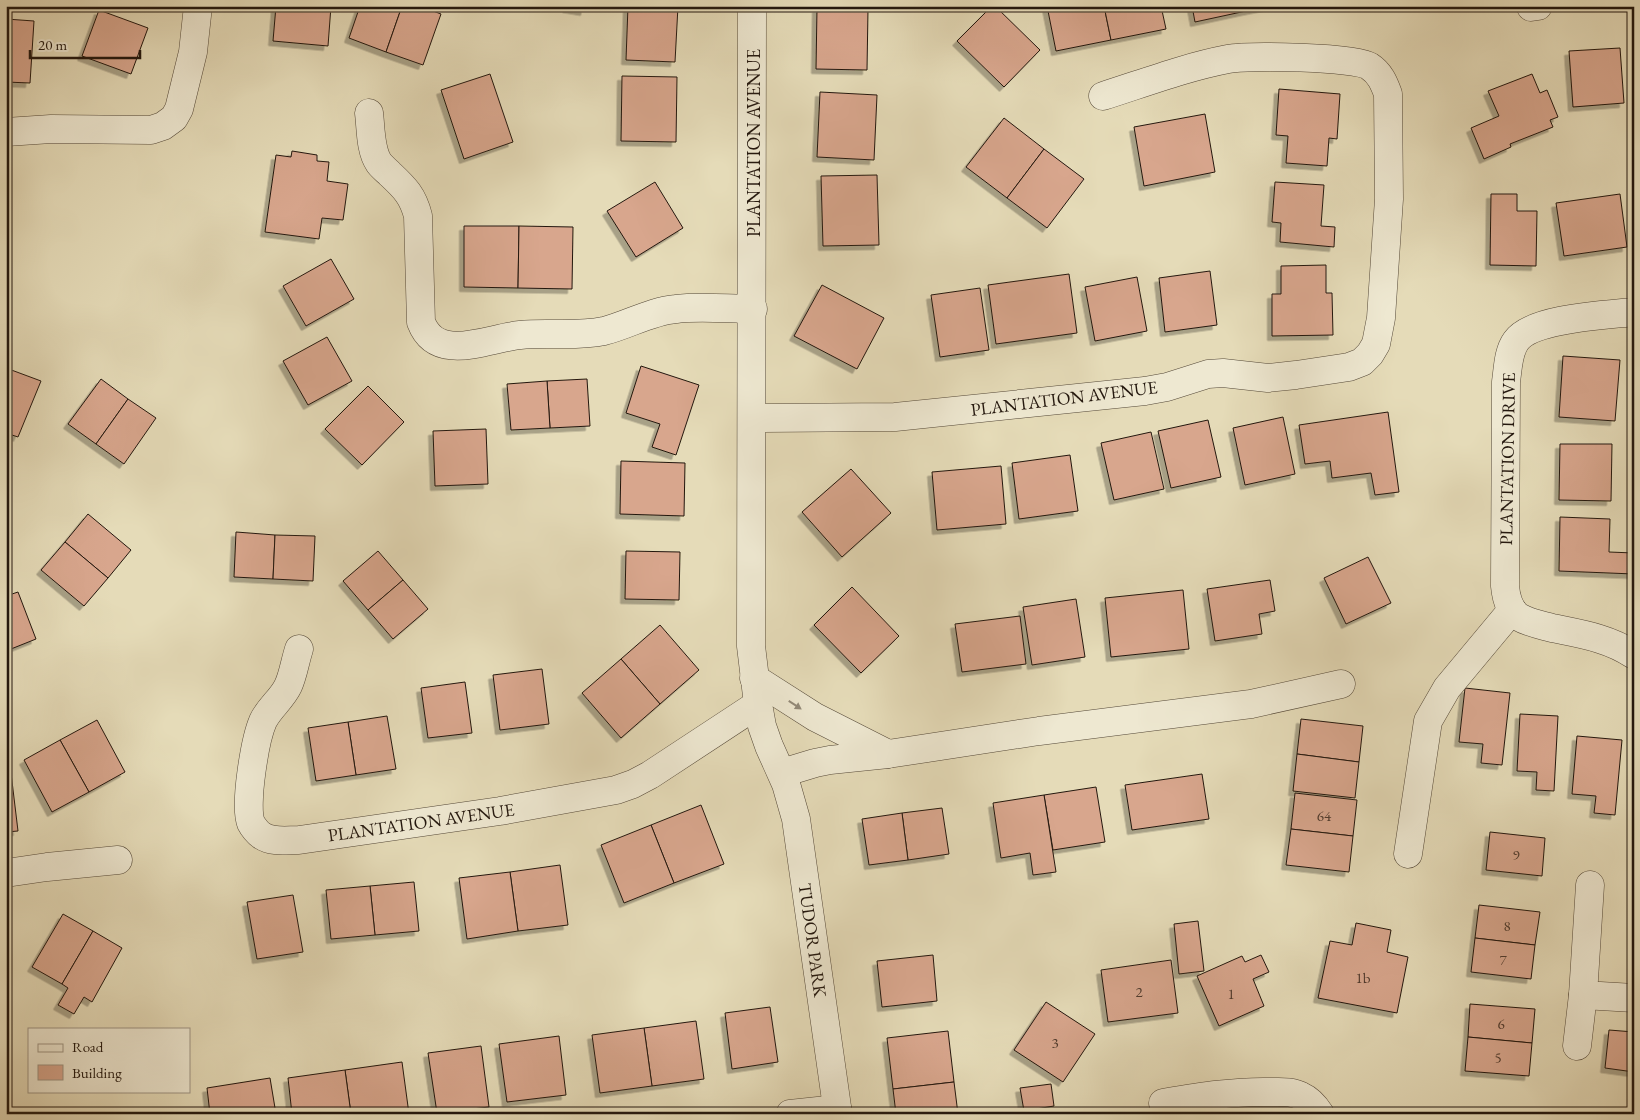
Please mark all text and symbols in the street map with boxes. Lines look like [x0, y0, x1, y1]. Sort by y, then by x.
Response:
scale bar [30, 28, 140, 60]
text: 20 m [38, 35, 67, 54]
street label: PLANTATION AVENUE [742, 49, 765, 237]
street label: PLANTATION DRIVE [1494, 372, 1520, 546]
street label: PLANTATION AVENUE [969, 375, 1159, 421]
one-way arrow [789, 700, 802, 709]
street label: PLANTATION AVENUE [326, 798, 516, 846]
house number: 64 [1317, 806, 1332, 825]
house number: 9 [1512, 845, 1520, 864]
street label: TUDOR PARK [794, 881, 832, 999]
house number: 8 [1503, 916, 1511, 935]
house number: 7 [1499, 950, 1507, 969]
house number: 1b [1356, 968, 1371, 987]
house number: 2 [1135, 982, 1143, 1001]
house number: 1 [1227, 984, 1235, 1003]
house number: 6 [1497, 1014, 1505, 1033]
legend [28, 1028, 190, 1092]
house number: 3 [1051, 1033, 1059, 1052]
text: Road [72, 1037, 104, 1056]
house number: 5 [1494, 1048, 1502, 1067]
text: Building [72, 1063, 122, 1082]

